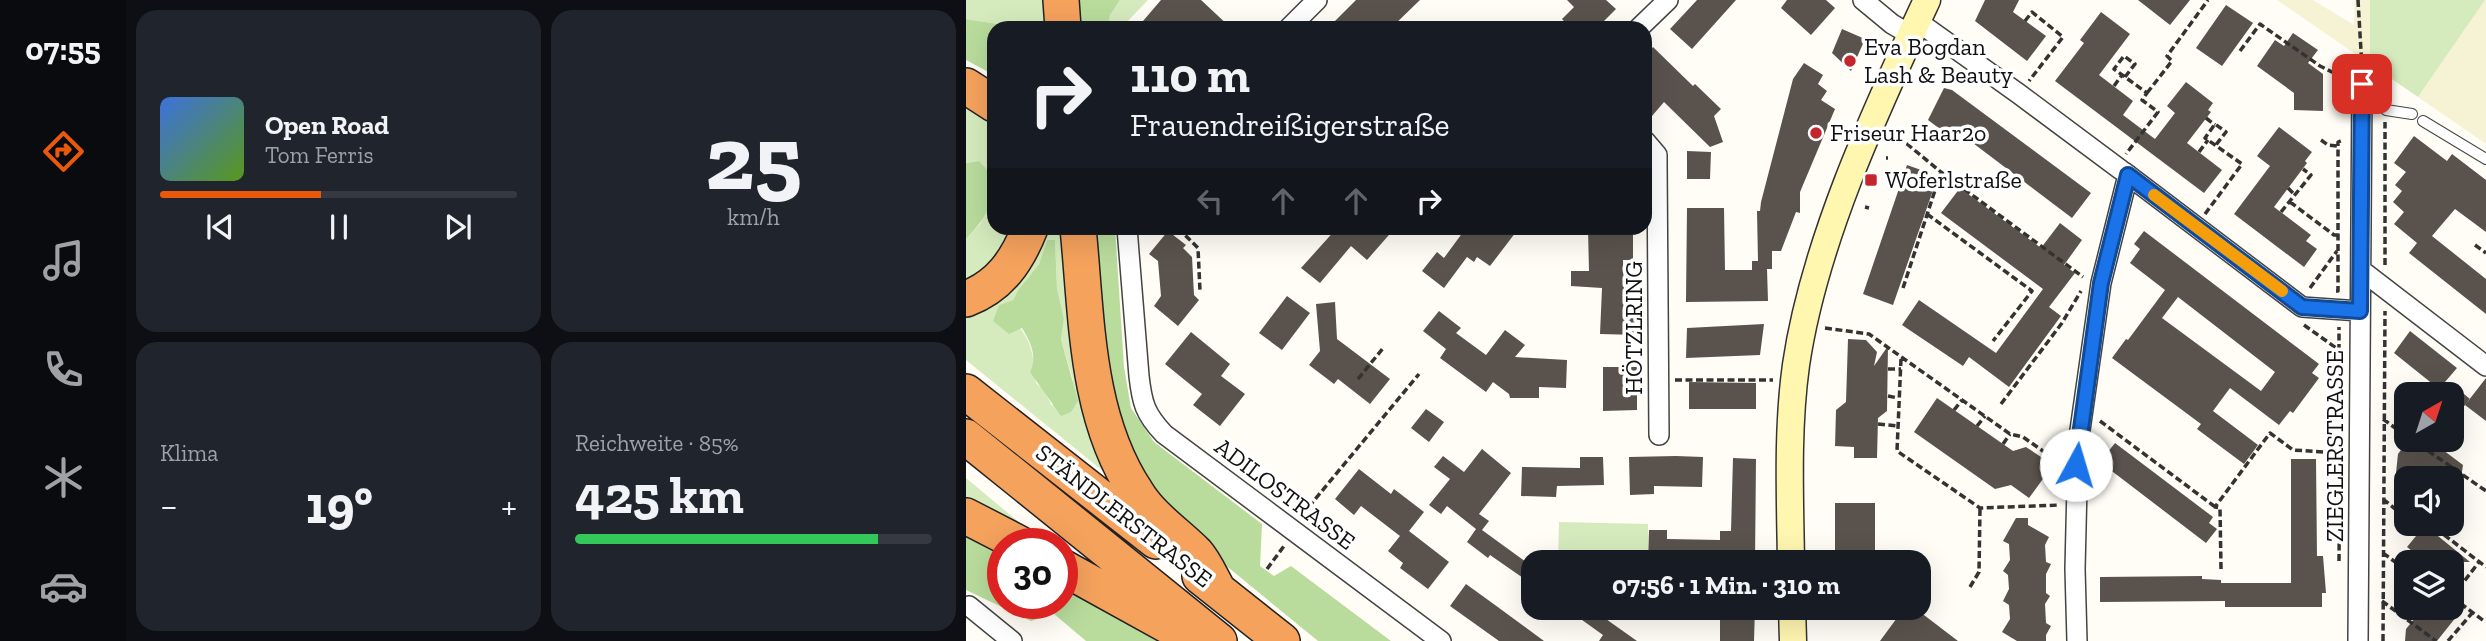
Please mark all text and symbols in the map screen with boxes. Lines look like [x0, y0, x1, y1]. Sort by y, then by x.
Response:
text: 07:55 [25, 30, 101, 68]
place label: Eva Bogdan Lash & Beauty [1864, 32, 2014, 89]
text: 110 m [1130, 46, 1250, 105]
icon: right [1015, 49, 1106, 140]
marker: Eva Bogdan Lash & Beauty [1842, 53, 1858, 69]
pin [2332, 54, 2392, 114]
icon: arrive [2343, 65, 2381, 103]
text: 25 [705, 103, 802, 212]
text: Frauendreißigerstraße [1130, 106, 1450, 144]
text: Open Road [265, 109, 389, 141]
place label: Friseur Haar2o [1830, 118, 1986, 147]
marker: Friseur Haar2o [1808, 125, 1824, 141]
icon: directions [39, 127, 88, 176]
text: Tom Ferris [265, 141, 374, 169]
place label: Woferlstraße [1885, 165, 2022, 194]
marker: Woferlstraße [1863, 172, 1879, 188]
icon: left [1191, 182, 1229, 220]
icon: ahead [1264, 182, 1302, 220]
icon: ahead [1337, 182, 1375, 220]
icon: right [1410, 182, 1448, 220]
text: km/h [727, 203, 780, 231]
icon: previous [201, 208, 239, 246]
icon: pause [320, 208, 358, 246]
icon: next [439, 208, 477, 246]
icon: music [39, 236, 88, 285]
street label: HÖTZLRING [1619, 261, 1648, 395]
icon: phone [39, 345, 88, 394]
street label: ZIEGLERSTRASSE [2320, 350, 2349, 542]
north arrow [2394, 382, 2464, 452]
map controls [2394, 382, 2464, 620]
position arrow [2039, 428, 2113, 502]
text: Reichweite · 85% [575, 429, 739, 457]
street label: ADILOSTRASSE [1209, 431, 1361, 556]
street label: STÄNDLERSTRASSE [1030, 438, 1218, 594]
text: Klima [160, 439, 218, 467]
icon: climate [39, 453, 88, 502]
text: 425 km [575, 464, 744, 526]
button: sound [2394, 466, 2464, 536]
text: 19° [306, 474, 373, 536]
text: − [160, 483, 178, 529]
text: + [501, 483, 517, 529]
speed limit sign: 30 [987, 528, 1078, 619]
button: layers [2394, 550, 2464, 620]
icon: car [39, 562, 88, 611]
text: 07:56 · 1 Min. · 310 m [1612, 569, 1840, 601]

